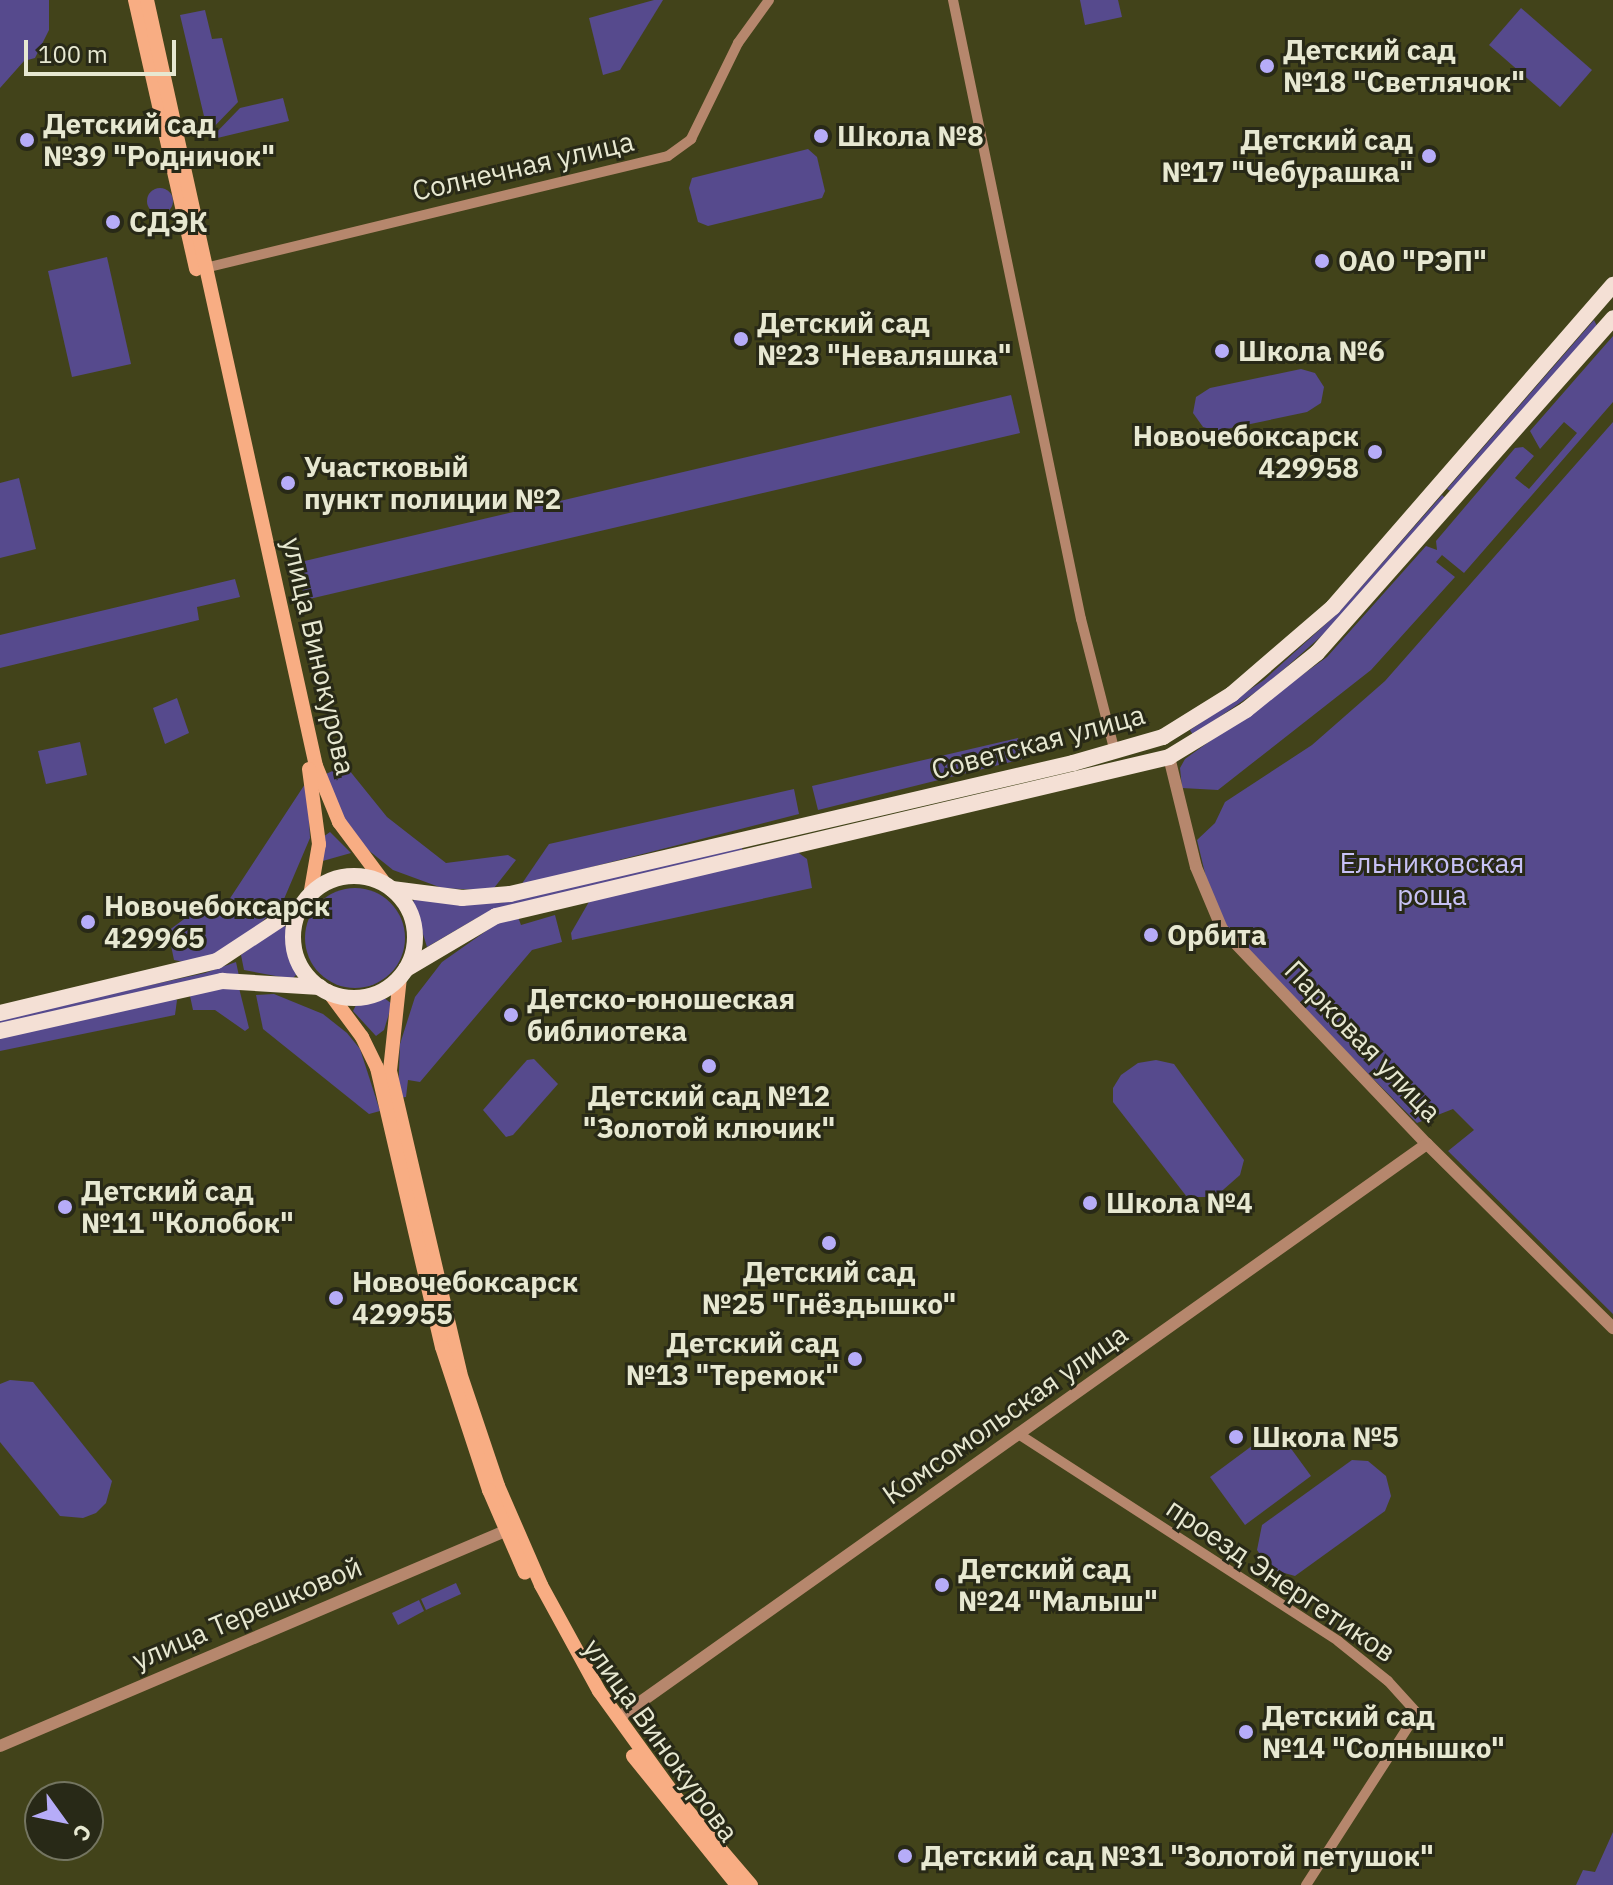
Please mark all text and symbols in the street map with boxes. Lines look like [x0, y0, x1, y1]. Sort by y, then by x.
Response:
scale bar [28, 24, 180, 74]
place label: Детский сад №18 "Светлячок" [1283, 33, 1525, 99]
text: 100 m [38, 38, 108, 70]
marker: Детский сад №18 "Светлячок" [1258, 57, 1276, 75]
place label: Детский сад №39 "Родничок" [43, 107, 275, 173]
place label: Школа №8 [837, 119, 984, 153]
place label: Детский сад №17 "Чебурашка" [1161, 123, 1413, 189]
street label: Солнечная улица [409, 124, 637, 208]
marker: Школа №8 [812, 127, 830, 145]
marker: Детский сад №39 "Родничок" [18, 131, 36, 149]
marker: Детский сад №17 "Чебурашка" [1420, 147, 1438, 165]
place label: СДЭК [129, 205, 208, 239]
marker: СДЭК [104, 213, 122, 231]
place label: ОАО "РЭП" [1338, 244, 1487, 278]
marker: ОАО "РЭП" [1313, 252, 1331, 270]
place label: Детский сад №23 "Неваляшка" [757, 306, 1011, 372]
marker: Детский сад №23 "Неваляшка" [732, 330, 750, 348]
place label: Школа №6 [1238, 334, 1385, 368]
marker: Школа №6 [1213, 342, 1231, 360]
place label: Новочебоксарск 429958 [1133, 419, 1359, 485]
marker: Новочебоксарск 429958 [1366, 443, 1384, 461]
place label: Участковый пункт полиции №2 [304, 450, 561, 516]
marker: Участковый пункт полиции №2 [279, 474, 297, 492]
street label: улица Винокурова [275, 534, 363, 778]
street label: Советская улица [927, 697, 1149, 787]
park label: Ельниковская роща [1339, 846, 1525, 912]
place label: Новочебоксарск 429965 [104, 889, 330, 955]
marker: Новочебоксарск 429965 [79, 913, 97, 931]
place label: Орбита [1167, 918, 1267, 952]
marker: Орбита [1142, 926, 1160, 944]
street label: Парковая улица [1278, 954, 1448, 1128]
place label: Детско-юношеская библиотека [527, 982, 795, 1048]
marker: Детско-юношеская библиотека [502, 1006, 520, 1024]
marker: Детский сад №12 "Золотой ключик" [700, 1057, 718, 1075]
place label: Детский сад №12 "Золотой ключик" [583, 1079, 835, 1145]
place label: Детский сад №11 "Колобок" [81, 1174, 294, 1240]
place label: Школа №4 [1106, 1186, 1253, 1220]
marker: Школа №4 [1081, 1194, 1099, 1212]
marker: Детский сад №11 "Колобок" [56, 1198, 74, 1216]
marker: Детский сад №25 "Гнёздышко" [820, 1234, 838, 1252]
place label: Детский сад №25 "Гнёздышко" [702, 1255, 956, 1321]
place label: Новочебоксарск 429955 [352, 1265, 578, 1331]
marker: Новочебоксарск 429955 [327, 1289, 345, 1307]
street label: Комсомольская улица [876, 1317, 1134, 1511]
place label: Детский сад №13 "Теремок" [626, 1326, 839, 1392]
marker: Детский сад №13 "Теремок" [846, 1350, 864, 1368]
place label: Школа №5 [1252, 1420, 1399, 1454]
marker: Школа №5 [1227, 1428, 1245, 1446]
street label: проезд Энергетиков [1160, 1491, 1402, 1669]
street label: улица Терешковой [127, 1549, 367, 1677]
place label: Детский сад №24 "Малыш" [958, 1552, 1158, 1618]
marker: Детский сад №24 "Малыш" [933, 1576, 951, 1594]
street label: улица Винокурова [576, 1632, 746, 1848]
place label: Детский сад №14 "Солнышко" [1262, 1699, 1505, 1765]
marker: Детский сад №14 "Солнышко" [1237, 1723, 1255, 1741]
north arrow [24, 1781, 104, 1861]
text: С [67, 1819, 99, 1847]
place label: Детский сад №31 "Золотой петушок" [921, 1839, 1434, 1873]
marker: Детский сад №31 "Золотой петушок" [896, 1847, 914, 1865]

